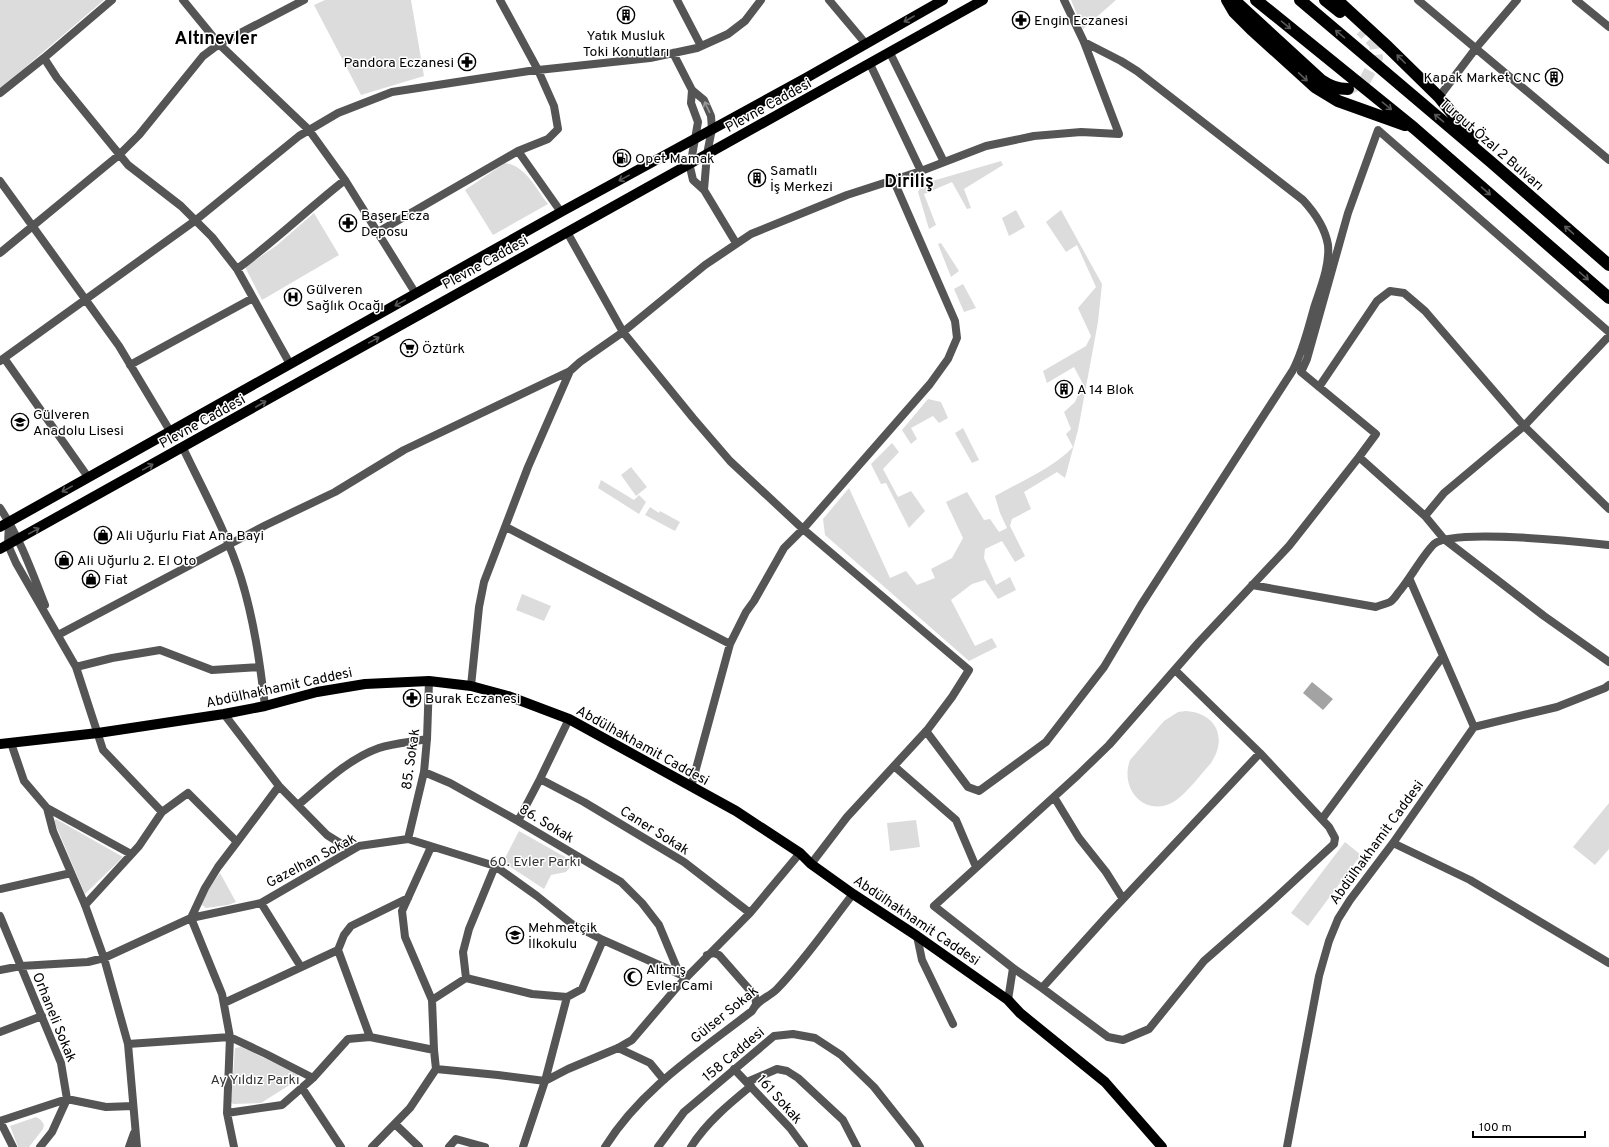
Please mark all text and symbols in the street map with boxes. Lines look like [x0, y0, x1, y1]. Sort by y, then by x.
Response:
building icon: Yatık Musluk Toki Konutları [616, 5, 636, 25]
pharmacy icon: Engin Eczanesi [1011, 10, 1031, 30]
place label: Engin Eczanesi [1034, 13, 1128, 30]
one-way arrow [903, 16, 915, 24]
one-way arrow [1280, 20, 1291, 29]
district label: Altınevler [175, 28, 258, 51]
place label: Yatık Musluk Toki Konutları [583, 28, 669, 61]
one-way arrow [1334, 29, 1345, 38]
pharmacy icon: Pandora Eczanesi [457, 52, 477, 72]
one-way arrow [1396, 54, 1406, 64]
place label: Pandora Eczanesi [343, 55, 454, 72]
building icon: Kapak Market CNC [1544, 67, 1564, 87]
place label: Kapak Market CNC [1424, 70, 1541, 87]
one-way arrow [1298, 72, 1308, 82]
street label: Plevne Caddesi [723, 76, 815, 137]
street label: Turgut Özal 2 Bulvarı [1435, 95, 1547, 195]
one-way arrow [703, 102, 710, 114]
one-way arrow [1382, 102, 1392, 111]
one-way arrow [1434, 113, 1444, 122]
fuel station icon: Opet Mamak [612, 148, 632, 168]
place label: Opet Mamak [635, 151, 715, 168]
place label: Samatlı İş Merkezi [770, 163, 833, 196]
building icon: Samatlı İş Merkezi [747, 168, 767, 188]
district label: Diriliş [884, 171, 934, 194]
one-way arrow [618, 174, 630, 182]
one-way arrow [1481, 186, 1491, 195]
place label: Başer Ecza Deposu [361, 208, 430, 241]
pharmacy icon: Başer Ecza Deposu [338, 213, 358, 233]
one-way arrow [1564, 225, 1574, 235]
street label: Plevne Caddesi [440, 233, 532, 294]
one-way arrow [1579, 271, 1589, 281]
place label: Gülveren Sağlık Ocağı [306, 282, 384, 315]
hospital icon: Gülveren Sağlık Ocağı [283, 287, 303, 307]
one-way arrow [395, 299, 407, 307]
one-way arrow [368, 336, 380, 343]
supermarket icon: Öztürk [399, 338, 419, 358]
place label: Öztürk [422, 340, 465, 358]
building icon: A 14 Blok [1054, 379, 1074, 399]
place label: A 14 Blok [1077, 382, 1134, 399]
street label: Plevne Caddesi [157, 392, 249, 453]
one-way arrow [255, 399, 267, 407]
place label: Gülveren Anadolu Lisesi [33, 407, 124, 440]
school or university icon: Gülveren Anadolu Lisesi [10, 412, 30, 432]
one-way arrow [142, 463, 154, 471]
one-way arrow [61, 486, 73, 493]
shop icon: Ali Uğurlu Fiat Ana Bayi [93, 525, 113, 545]
one-way arrow [28, 526, 40, 534]
place label: Ali Uğurlu Fiat Ana Bayi [116, 528, 264, 545]
shop icon: Ali Uğurlu 2. El Oto [54, 550, 74, 570]
place label: Ali Uğurlu 2. El Oto [77, 553, 196, 570]
shop icon: Fiat [81, 569, 101, 589]
place label: Fiat [104, 572, 128, 589]
street label: Abdülhakhamit Caddesi [205, 665, 354, 712]
pharmacy icon: Burak Eczanesi [402, 688, 422, 708]
place label: Burak Eczanesi [425, 691, 520, 708]
street label: Abdülhakhamit Caddesi [573, 703, 712, 790]
street label: 85. Sokak [399, 728, 424, 791]
street label: Abdülhakhamit Caddesi [1327, 778, 1428, 908]
street label: 86. Sokak [516, 801, 577, 847]
street label: Caner Sokak [616, 803, 692, 859]
street label: Gazelhan Sokak [264, 830, 360, 892]
park label: 60. Evler Parkı [489, 854, 581, 871]
street label: Abdülhakhamit Caddesi [850, 872, 983, 970]
place label: Mehmetçik İlkokulu [528, 920, 597, 953]
school or university icon: Mehmetçik İlkokulu [505, 925, 525, 945]
place label: Altmış Evler Cami [646, 962, 713, 995]
mosque icon: Altmış Evler Cami [623, 967, 643, 987]
street label: Orhaneli Sokak [28, 970, 79, 1065]
street label: Gülser Sokak [688, 983, 762, 1048]
street label: 158 Caddesi [700, 1024, 768, 1086]
park label: Ay Yıldız Parkı [211, 1072, 299, 1089]
street label: 161 Sokak [753, 1072, 805, 1128]
scale bar [1473, 1113, 1585, 1139]
text: 100 m [1479, 1120, 1512, 1136]

